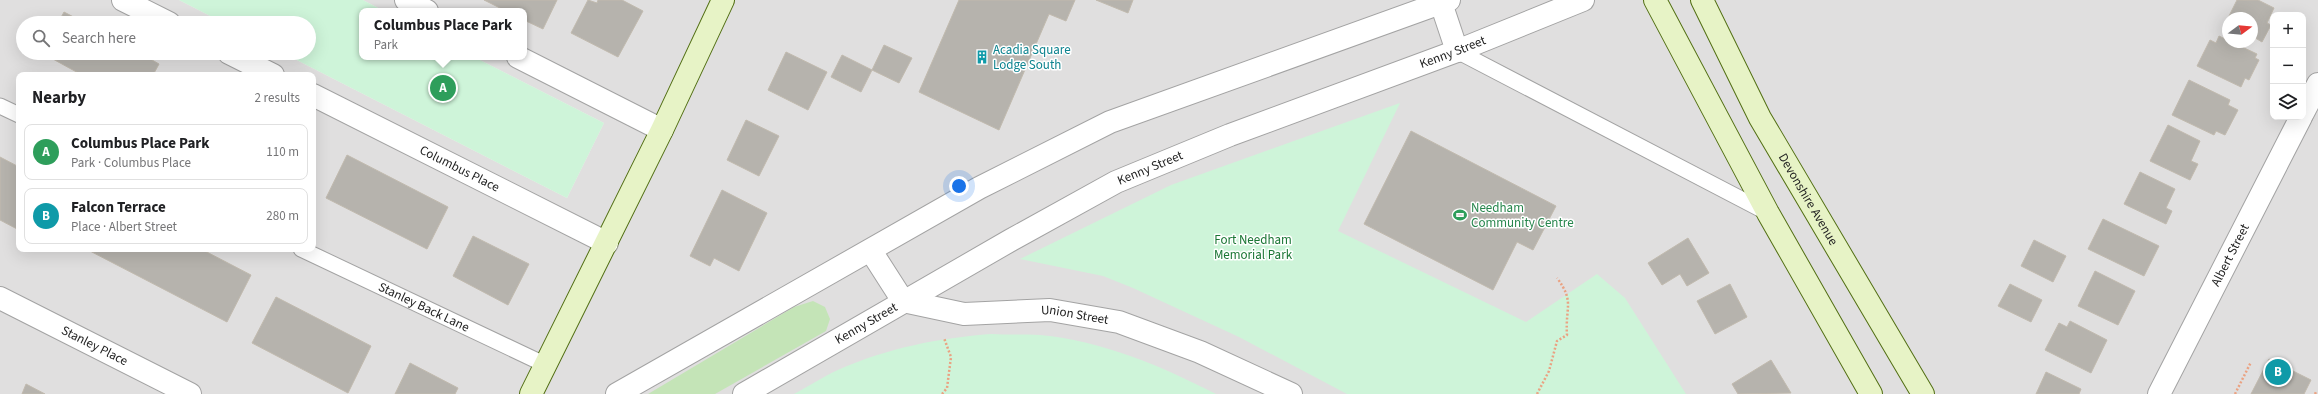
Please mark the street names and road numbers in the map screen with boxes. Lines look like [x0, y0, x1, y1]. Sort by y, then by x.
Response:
street label: Kenny Street [1417, 31, 1489, 73]
street label: Columbus Place [416, 141, 503, 196]
street label: Kenny Street [1115, 146, 1186, 190]
street label: Devonshire Avenue [1774, 150, 1842, 249]
street label: Albert Street [2207, 220, 2254, 290]
street label: Stanley Back Lane [375, 278, 472, 336]
street label: Kenny Street [832, 298, 901, 349]
street label: Union Street [1041, 301, 1110, 329]
street label: Stanley Place [58, 321, 131, 370]

